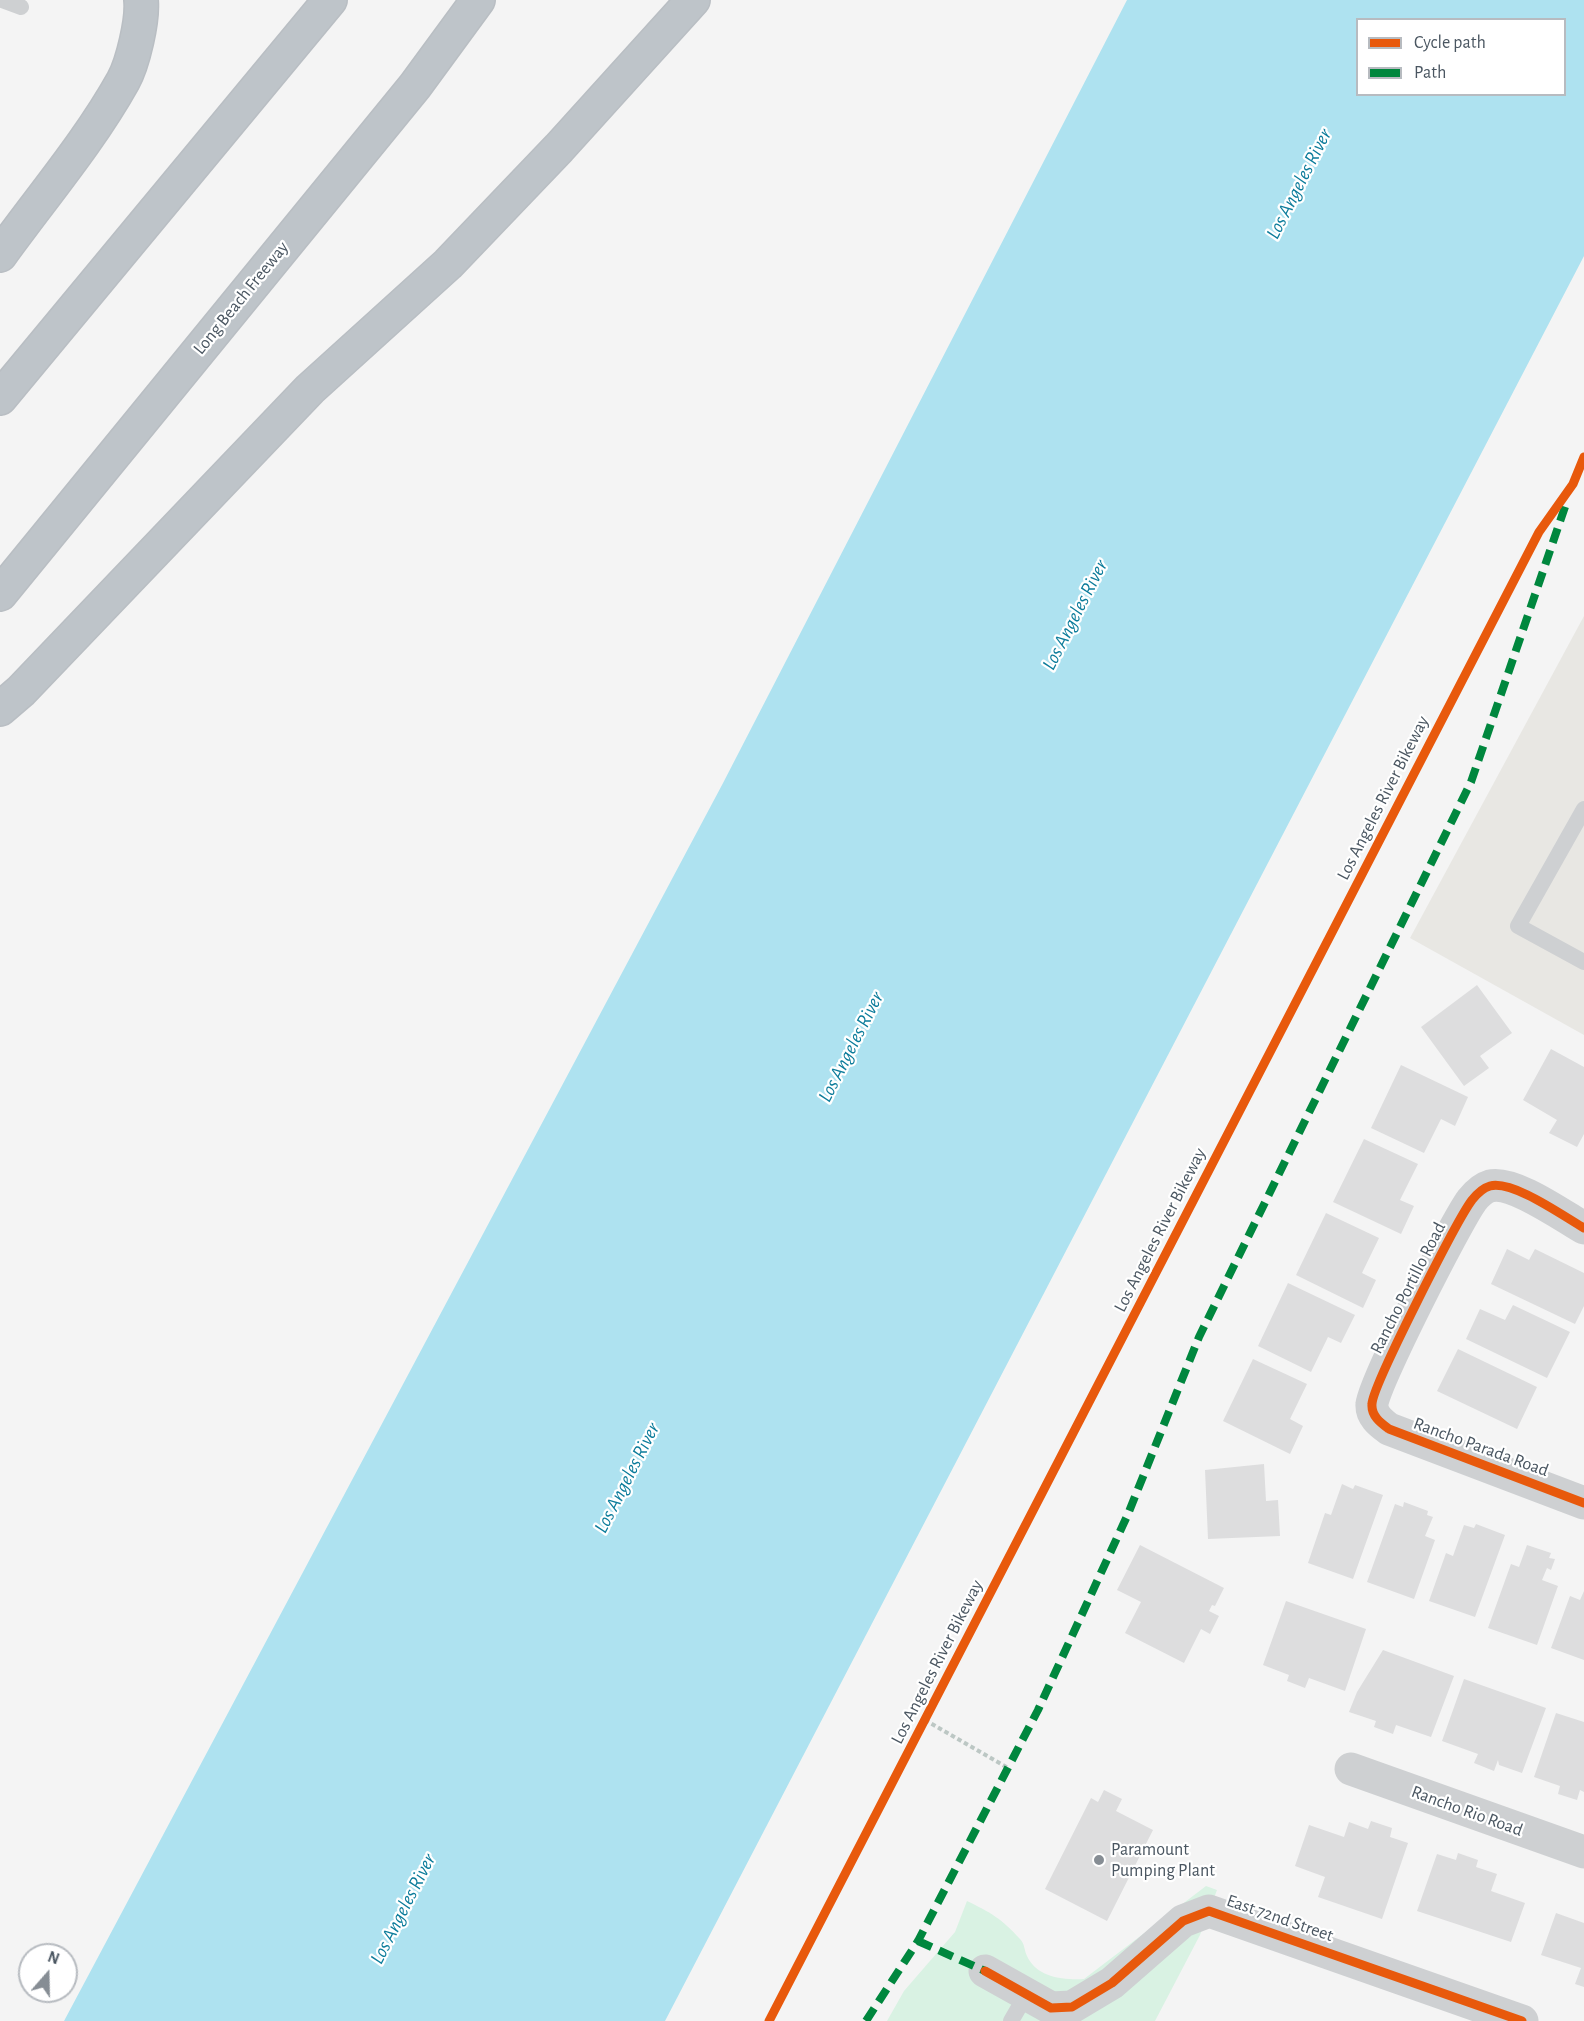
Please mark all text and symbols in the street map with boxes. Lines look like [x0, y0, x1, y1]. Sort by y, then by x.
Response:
legend [1356, 18, 1566, 96]
text: Cycle path [1414, 34, 1486, 52]
text: Path [1414, 64, 1446, 82]
water label: Los Angeles River [1261, 125, 1337, 243]
street label: Long Beach Freeway [189, 237, 293, 359]
water label: Los Angeles River [1037, 556, 1113, 674]
street label: Los Angeles River Bikeway [1332, 712, 1434, 884]
water label: Los Angeles River [813, 988, 889, 1106]
street label: Los Angeles River Bikeway [1109, 1144, 1211, 1316]
street label: Rancho Portillo Road [1366, 1219, 1450, 1357]
street label: Rancho Parada Road [1410, 1412, 1552, 1482]
water label: Los Angeles River [589, 1419, 665, 1537]
street label: Los Angeles River Bikeway [886, 1576, 988, 1748]
street label: Rancho Rio Road [1408, 1781, 1526, 1841]
place label: Paramount Pumping Plant [1111, 1839, 1215, 1882]
water label: Los Angeles River [365, 1850, 441, 1968]
marker: Paramount Pumping Plant [1092, 1853, 1106, 1867]
street label: East 72nd Street [1224, 1890, 1336, 1946]
north arrow [18, 1943, 78, 2003]
text: N [46, 1949, 61, 1967]

